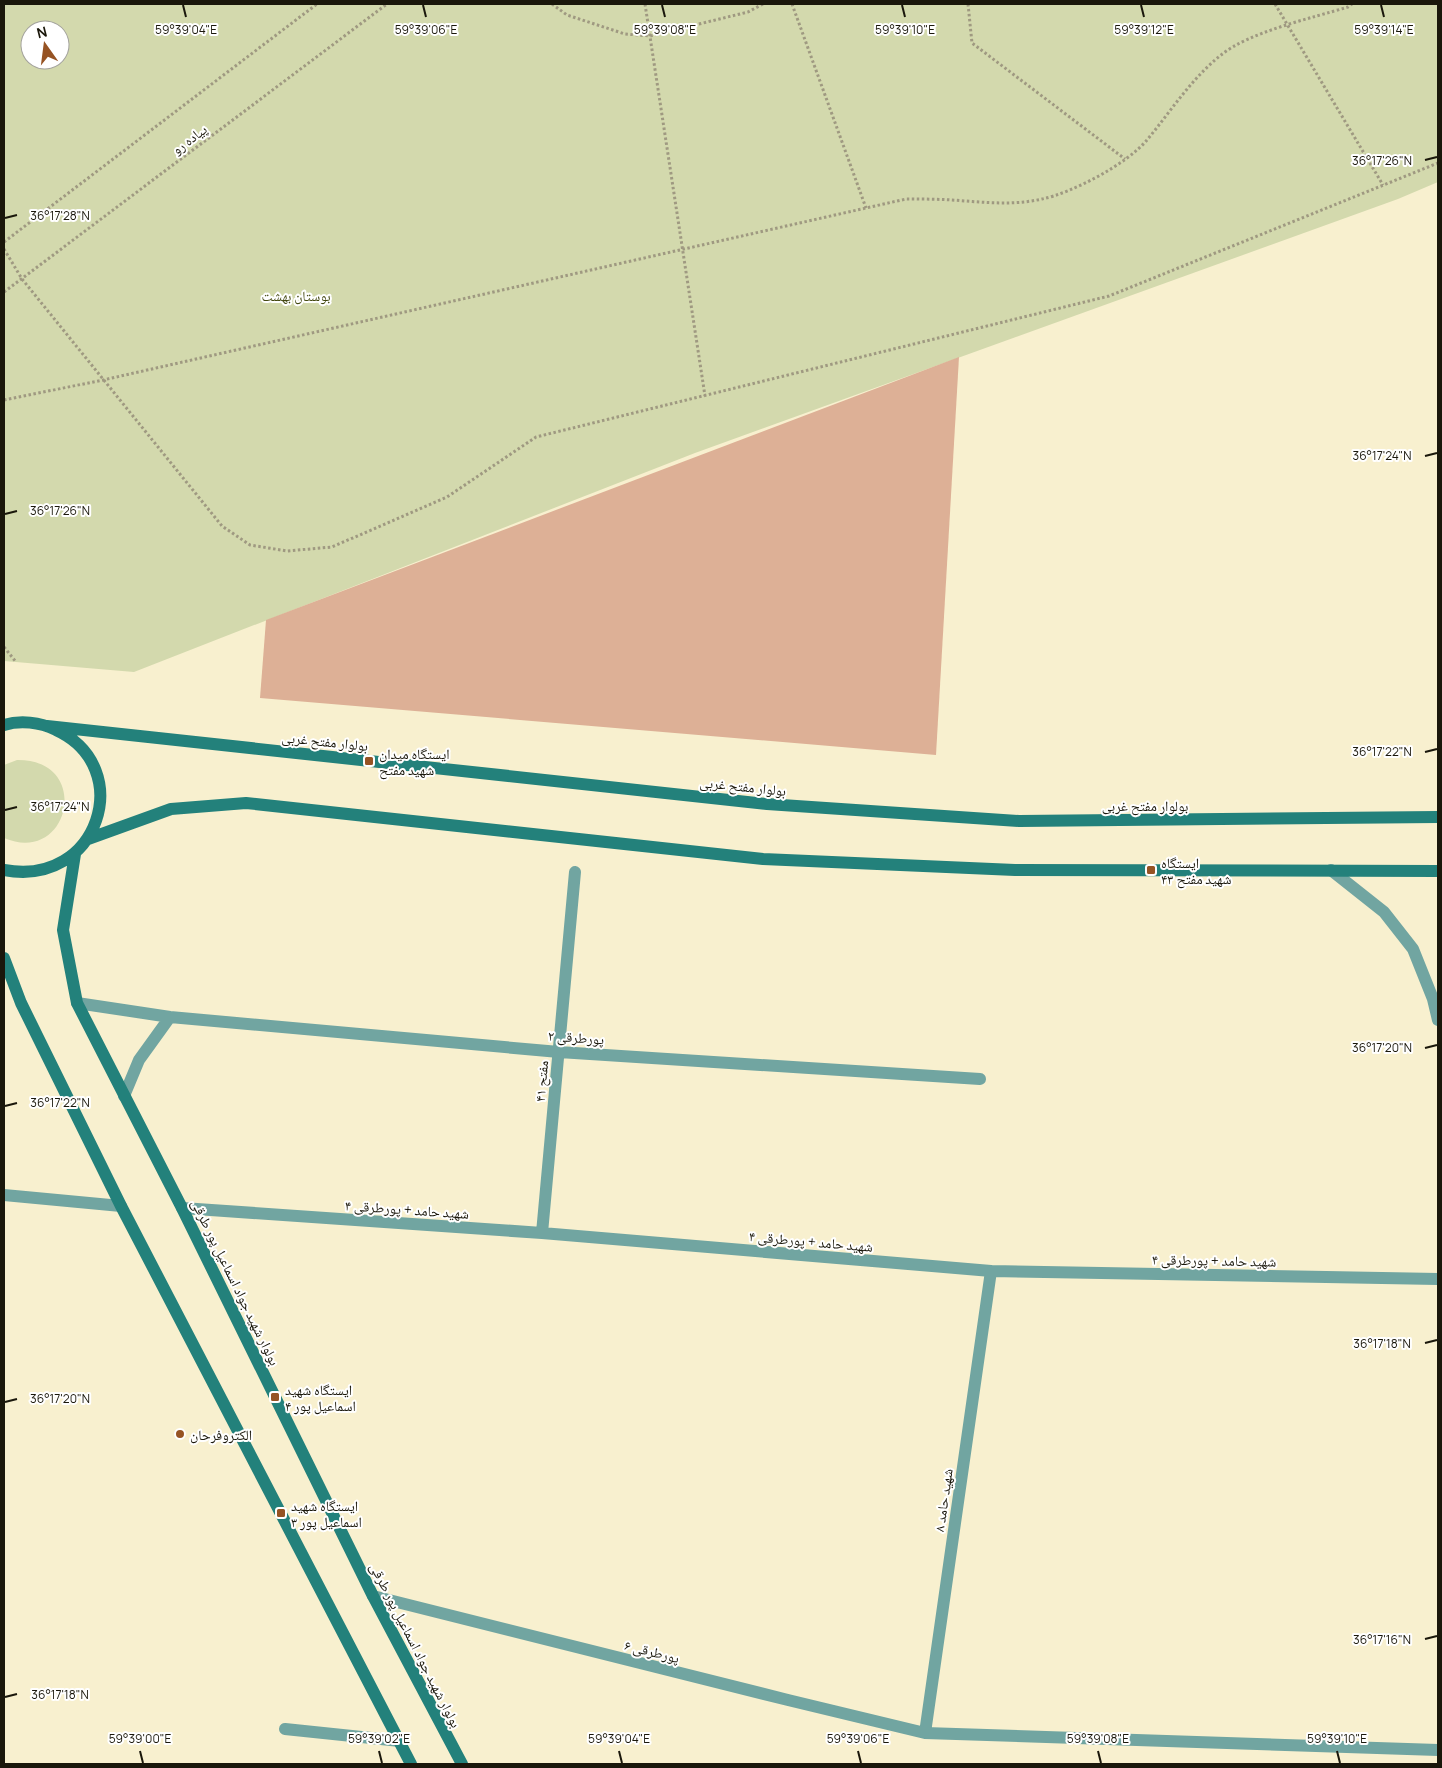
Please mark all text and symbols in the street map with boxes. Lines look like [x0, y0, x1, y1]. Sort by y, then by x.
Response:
north arrow [20, 20, 70, 70]
text: N [35, 21, 49, 42]
text: 59°39'04"E [155, 21, 217, 38]
text: 59°39'06"E [395, 21, 458, 38]
text: 59°39'08"E [634, 21, 696, 38]
text: 59°39'10"E [875, 21, 935, 38]
text: 59°39'12"E [1114, 21, 1174, 38]
text: 59°39'14"E [1354, 21, 1414, 38]
street label: پیاده رو [167, 119, 211, 159]
text: 36°17'26"N [1352, 152, 1412, 169]
text: 36°17'28"N [30, 207, 90, 224]
park label: بوستان بهشت [261, 286, 331, 305]
text: 36°17'24"N [1353, 447, 1411, 464]
text: 36°17'26"N [30, 502, 90, 519]
street label: بولوار مفتح غربی [281, 727, 369, 756]
text: 36°17'22"N [1352, 743, 1412, 760]
place label: ایستگاه میدان شهید مفتح [379, 744, 450, 780]
marker: ایستگاه میدان شهید مفتح [363, 755, 375, 767]
street label: بولوار مفتح غربی [699, 772, 787, 801]
street label: بولوار مفتح غربی [1102, 796, 1188, 816]
text: 36°17'24"N [31, 798, 89, 815]
place label: ایستگاه شهید مفتح ۴۳ [1161, 853, 1232, 889]
marker: ایستگاه شهید مفتح ۴۳ [1145, 864, 1157, 876]
street label: پورطرقی ۲ [547, 1026, 605, 1049]
text: 36°17'20"N [1352, 1039, 1412, 1056]
street label: مفتح ۴۱ [530, 1059, 553, 1103]
text: 36°17'22"N [30, 1094, 90, 1111]
street label: شهید حامد + پورطرقی ۴ [344, 1195, 470, 1223]
street label: بولوار شهید جواد اسماعیل پور طرقی [187, 1196, 285, 1369]
street label: شهید حامد + پورطرقی ۴ [748, 1226, 874, 1256]
street label: شهید حامد + پورطرقی ۴ [1152, 1249, 1276, 1271]
text: 36°17'18"N [1353, 1335, 1411, 1352]
place label: ایستگاه شهید اسماعیل پور ۴ [285, 1380, 356, 1415]
text: 36°17'20"N [30, 1390, 90, 1407]
marker: ایستگاه شهید اسماعیل پور ۴ [269, 1391, 281, 1403]
place label: الکتروفرحان [190, 1425, 252, 1444]
marker: الکتروفرحان [174, 1428, 186, 1440]
street label: شهید حامد ۸ [929, 1467, 957, 1533]
place label: ایستگاه شهید اسماعیل پور ۳ [291, 1496, 362, 1531]
marker: ایستگاه شهید اسماعیل پور ۳ [275, 1507, 287, 1519]
street label: بولوار شهید جواد اسماعیل پور طرقی [366, 1559, 466, 1731]
text: 36°17'16"N [1353, 1631, 1411, 1648]
street label: پورطرقی ۶ [622, 1635, 682, 1667]
text: 36°17'18"N [31, 1686, 89, 1703]
text: 59°39'00"E [109, 1730, 171, 1747]
text: 59°39'02"E [348, 1730, 410, 1747]
text: 59°39'04"E [588, 1730, 650, 1747]
text: 59°39'06"E [827, 1730, 890, 1747]
text: 59°39'08"E [1067, 1730, 1129, 1747]
text: 59°39'10"E [1307, 1730, 1367, 1747]

